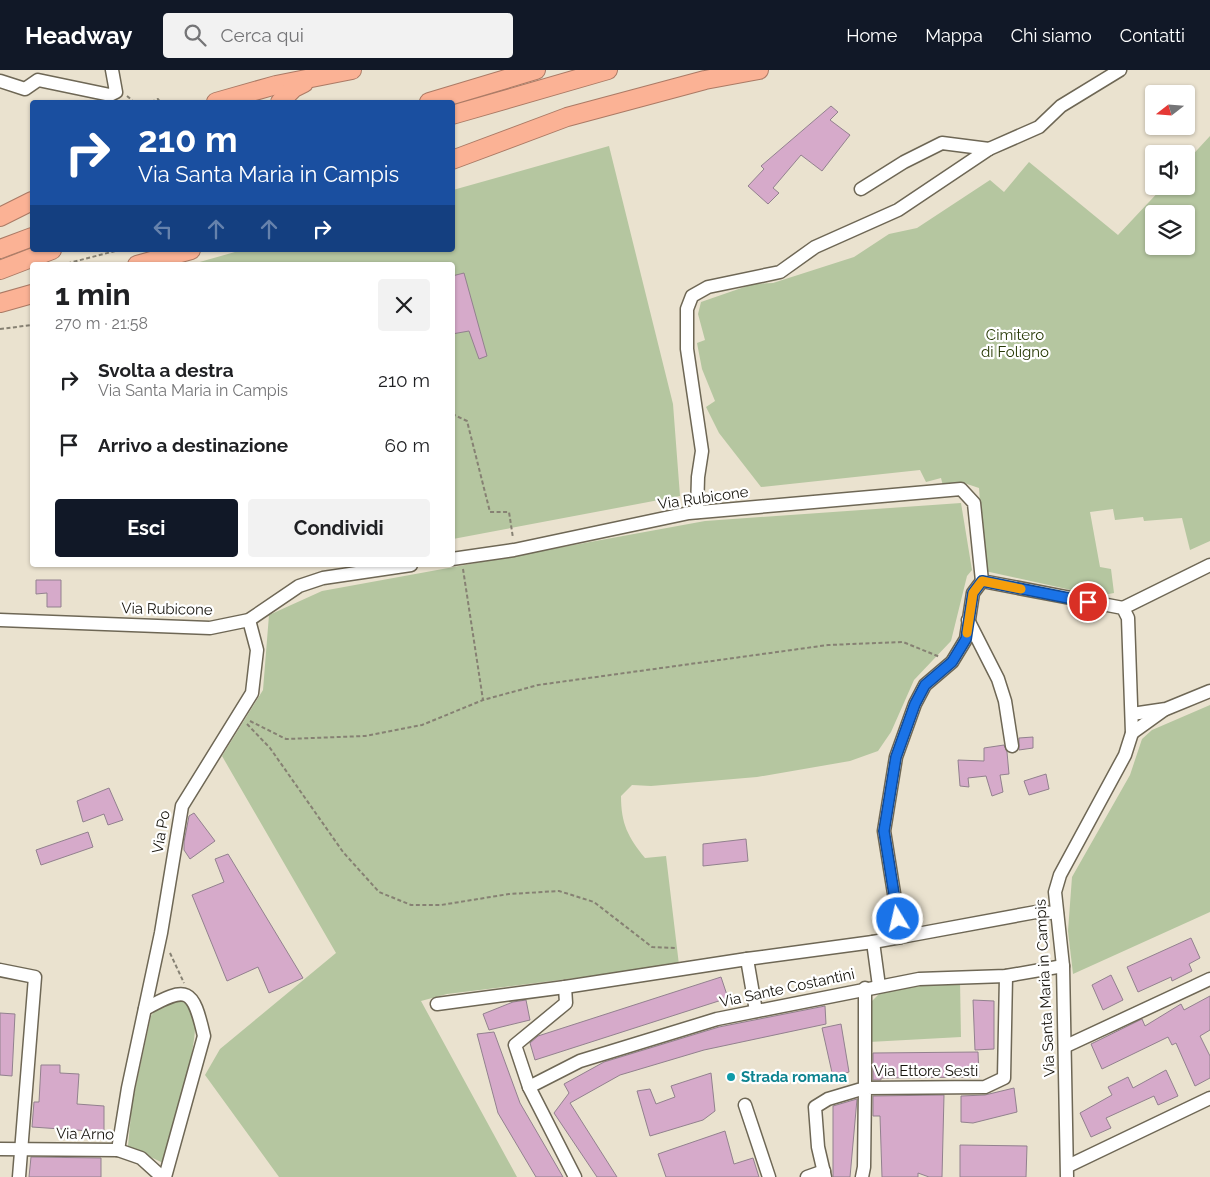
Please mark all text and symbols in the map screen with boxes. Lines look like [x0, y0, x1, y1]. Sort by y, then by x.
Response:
search box [163, 13, 513, 58]
text: Headway [25, 21, 133, 50]
icon: search [181, 21, 209, 49]
text: Cerca qui [221, 24, 304, 46]
text: Home [846, 25, 897, 46]
text: Mappa [925, 25, 983, 46]
text: Chi siamo [1011, 25, 1092, 46]
text: Contatti [1120, 25, 1185, 46]
north arrow [1145, 85, 1195, 135]
map controls [1145, 85, 1195, 255]
text: 210 m [138, 119, 238, 160]
icon: right [55, 120, 120, 185]
button: sound [1145, 145, 1195, 195]
text: Via Santa Maria in Campis [138, 161, 399, 187]
button: layers [1145, 205, 1195, 255]
icon: left [149, 215, 177, 243]
icon: ahead [202, 215, 230, 243]
icon: ahead [255, 215, 283, 243]
icon: right [308, 215, 336, 243]
text: 1 min [55, 277, 131, 312]
button: close [378, 279, 430, 331]
text: 270 m · 21:58 [55, 314, 148, 333]
park label: Cimitero di Foligno [981, 326, 1049, 361]
text: Svolta a destra [98, 359, 234, 381]
icon: right [55, 366, 83, 394]
text: 210 m [378, 369, 430, 391]
text: Via Santa Maria in Campis [98, 381, 288, 400]
icon: arrive [55, 431, 83, 459]
text: Arrivo a destinazione [98, 434, 288, 456]
text: 60 m [385, 434, 430, 456]
street label: Via Rubicone [657, 483, 750, 513]
button: Esci [55, 499, 238, 557]
button: Condividi [248, 499, 430, 557]
pin [1067, 581, 1109, 623]
icon: arrive [1074, 588, 1102, 616]
street label: Via Rubicone [121, 599, 213, 619]
street label: Via Po [148, 809, 174, 855]
position arrow [871, 892, 923, 944]
street label: Via Santa Maria in Campis [1031, 899, 1059, 1077]
street label: Via Sante Costantini [718, 965, 856, 1011]
street label: Via Ettore Sesti [874, 1062, 978, 1080]
place label: Strada romana [741, 1068, 847, 1086]
marker: Strada romana [725, 1071, 737, 1083]
street label: Via Arno [56, 1124, 114, 1144]

